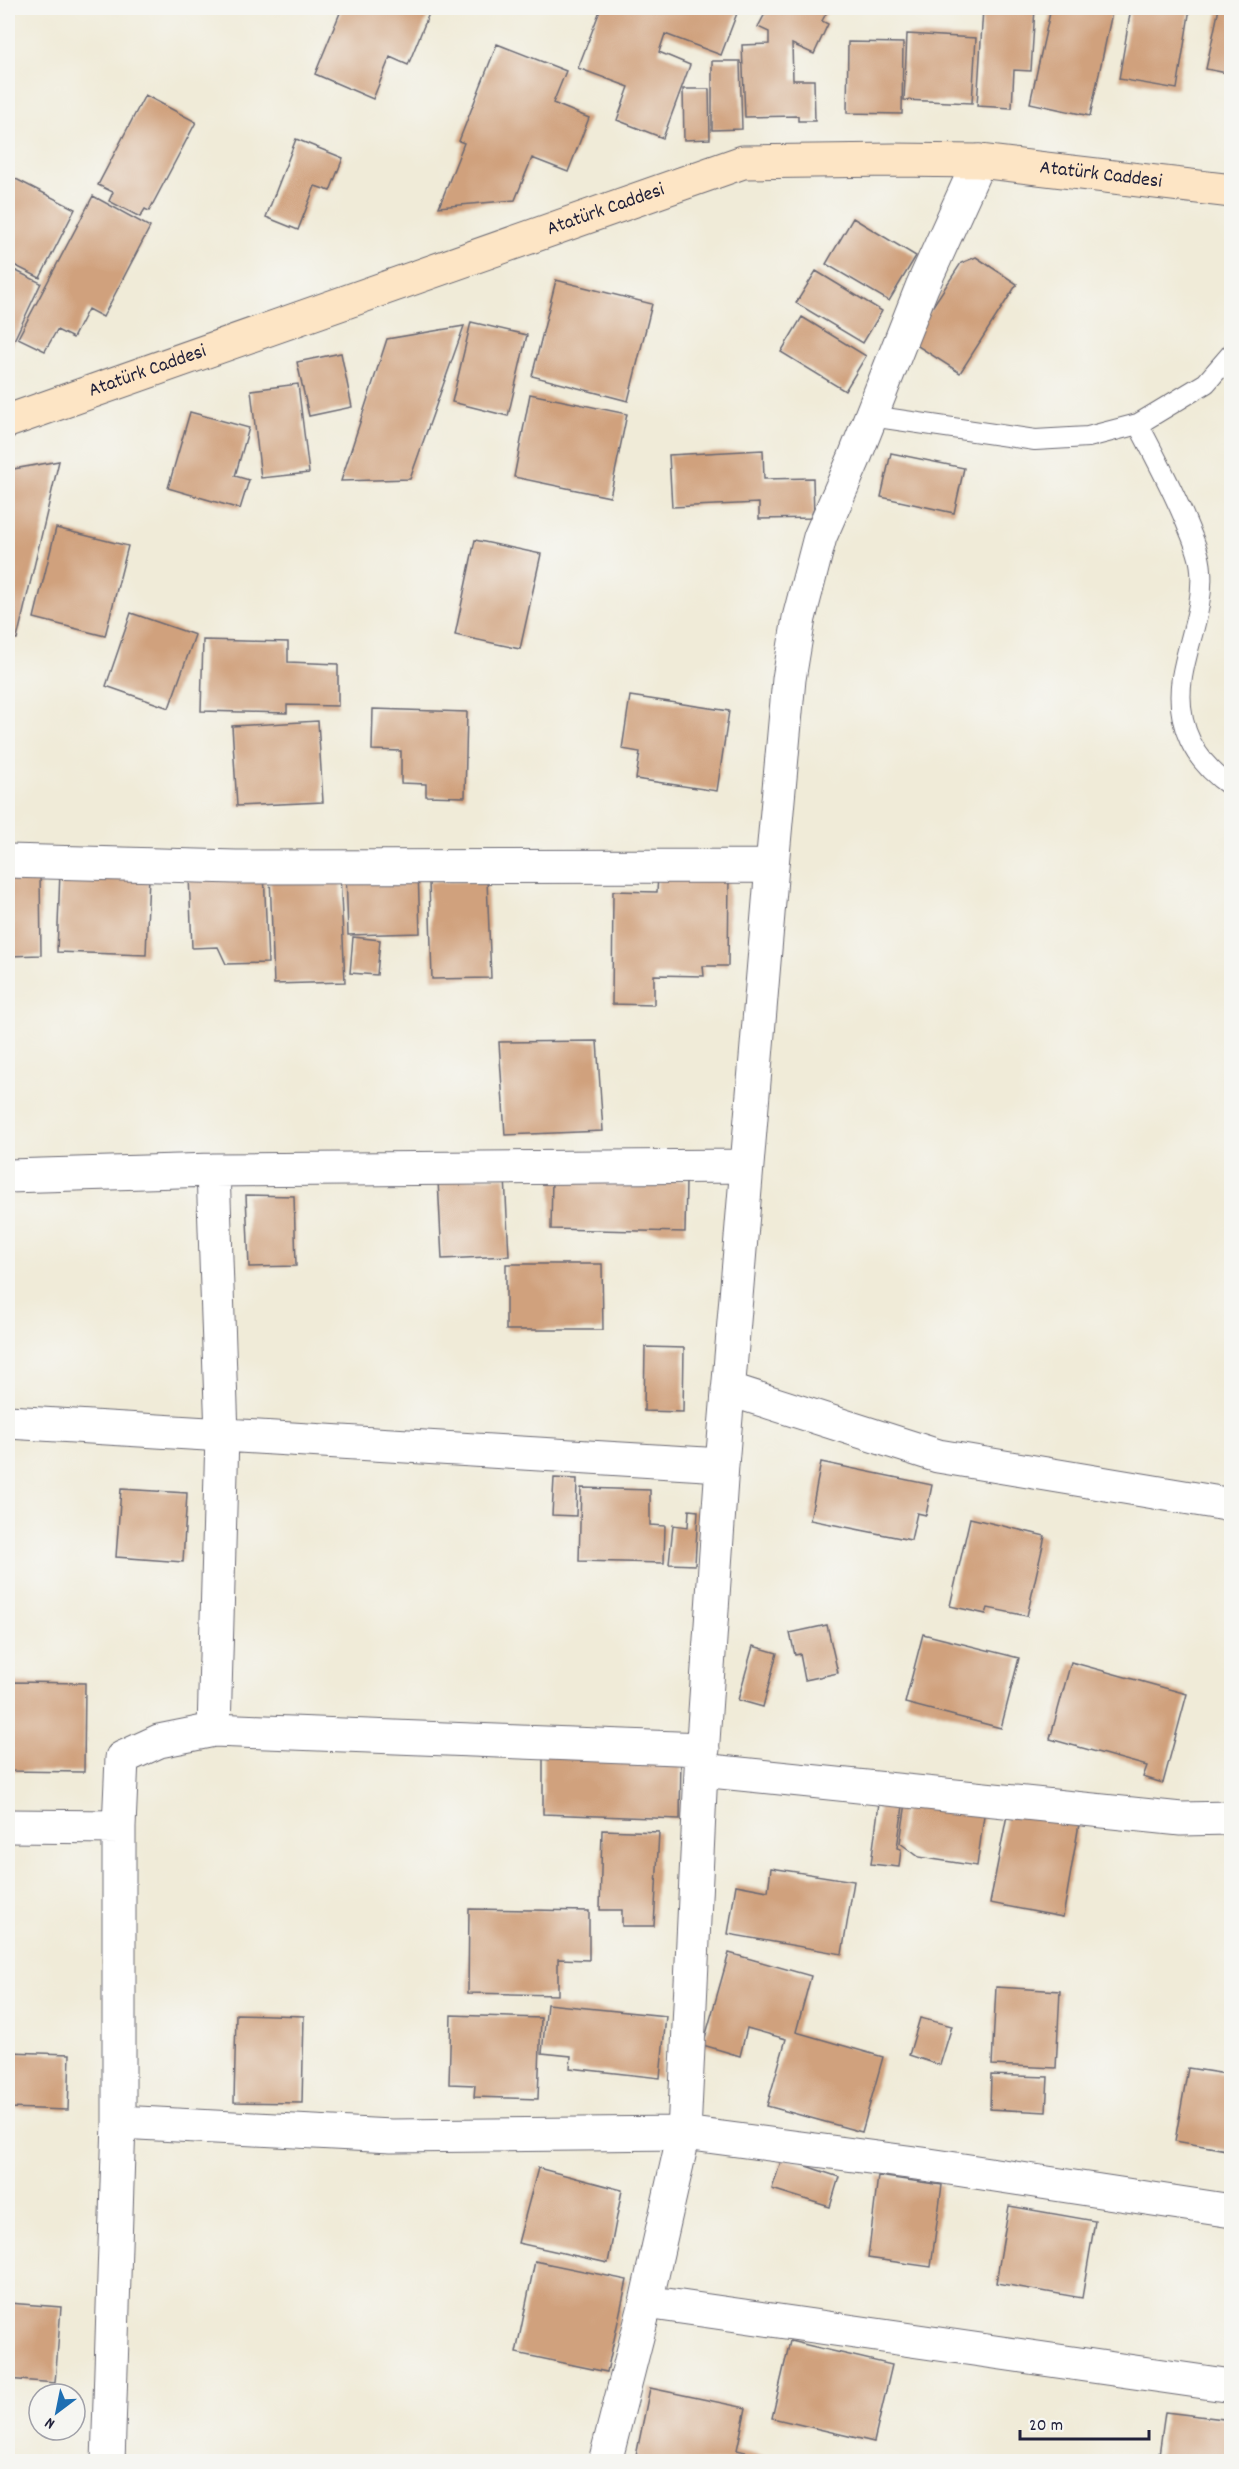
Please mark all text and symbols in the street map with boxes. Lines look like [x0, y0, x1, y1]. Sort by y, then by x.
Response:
street label: Atatürk Caddesi [1038, 154, 1164, 197]
street label: Atatürk Caddesi [543, 177, 669, 244]
street label: Atatürk Caddesi [85, 338, 211, 405]
north arrow [27, 2382, 87, 2442]
scale bar [1020, 2403, 1149, 2441]
text: N [41, 2411, 60, 2434]
text: 20 m [1029, 2414, 1063, 2439]

